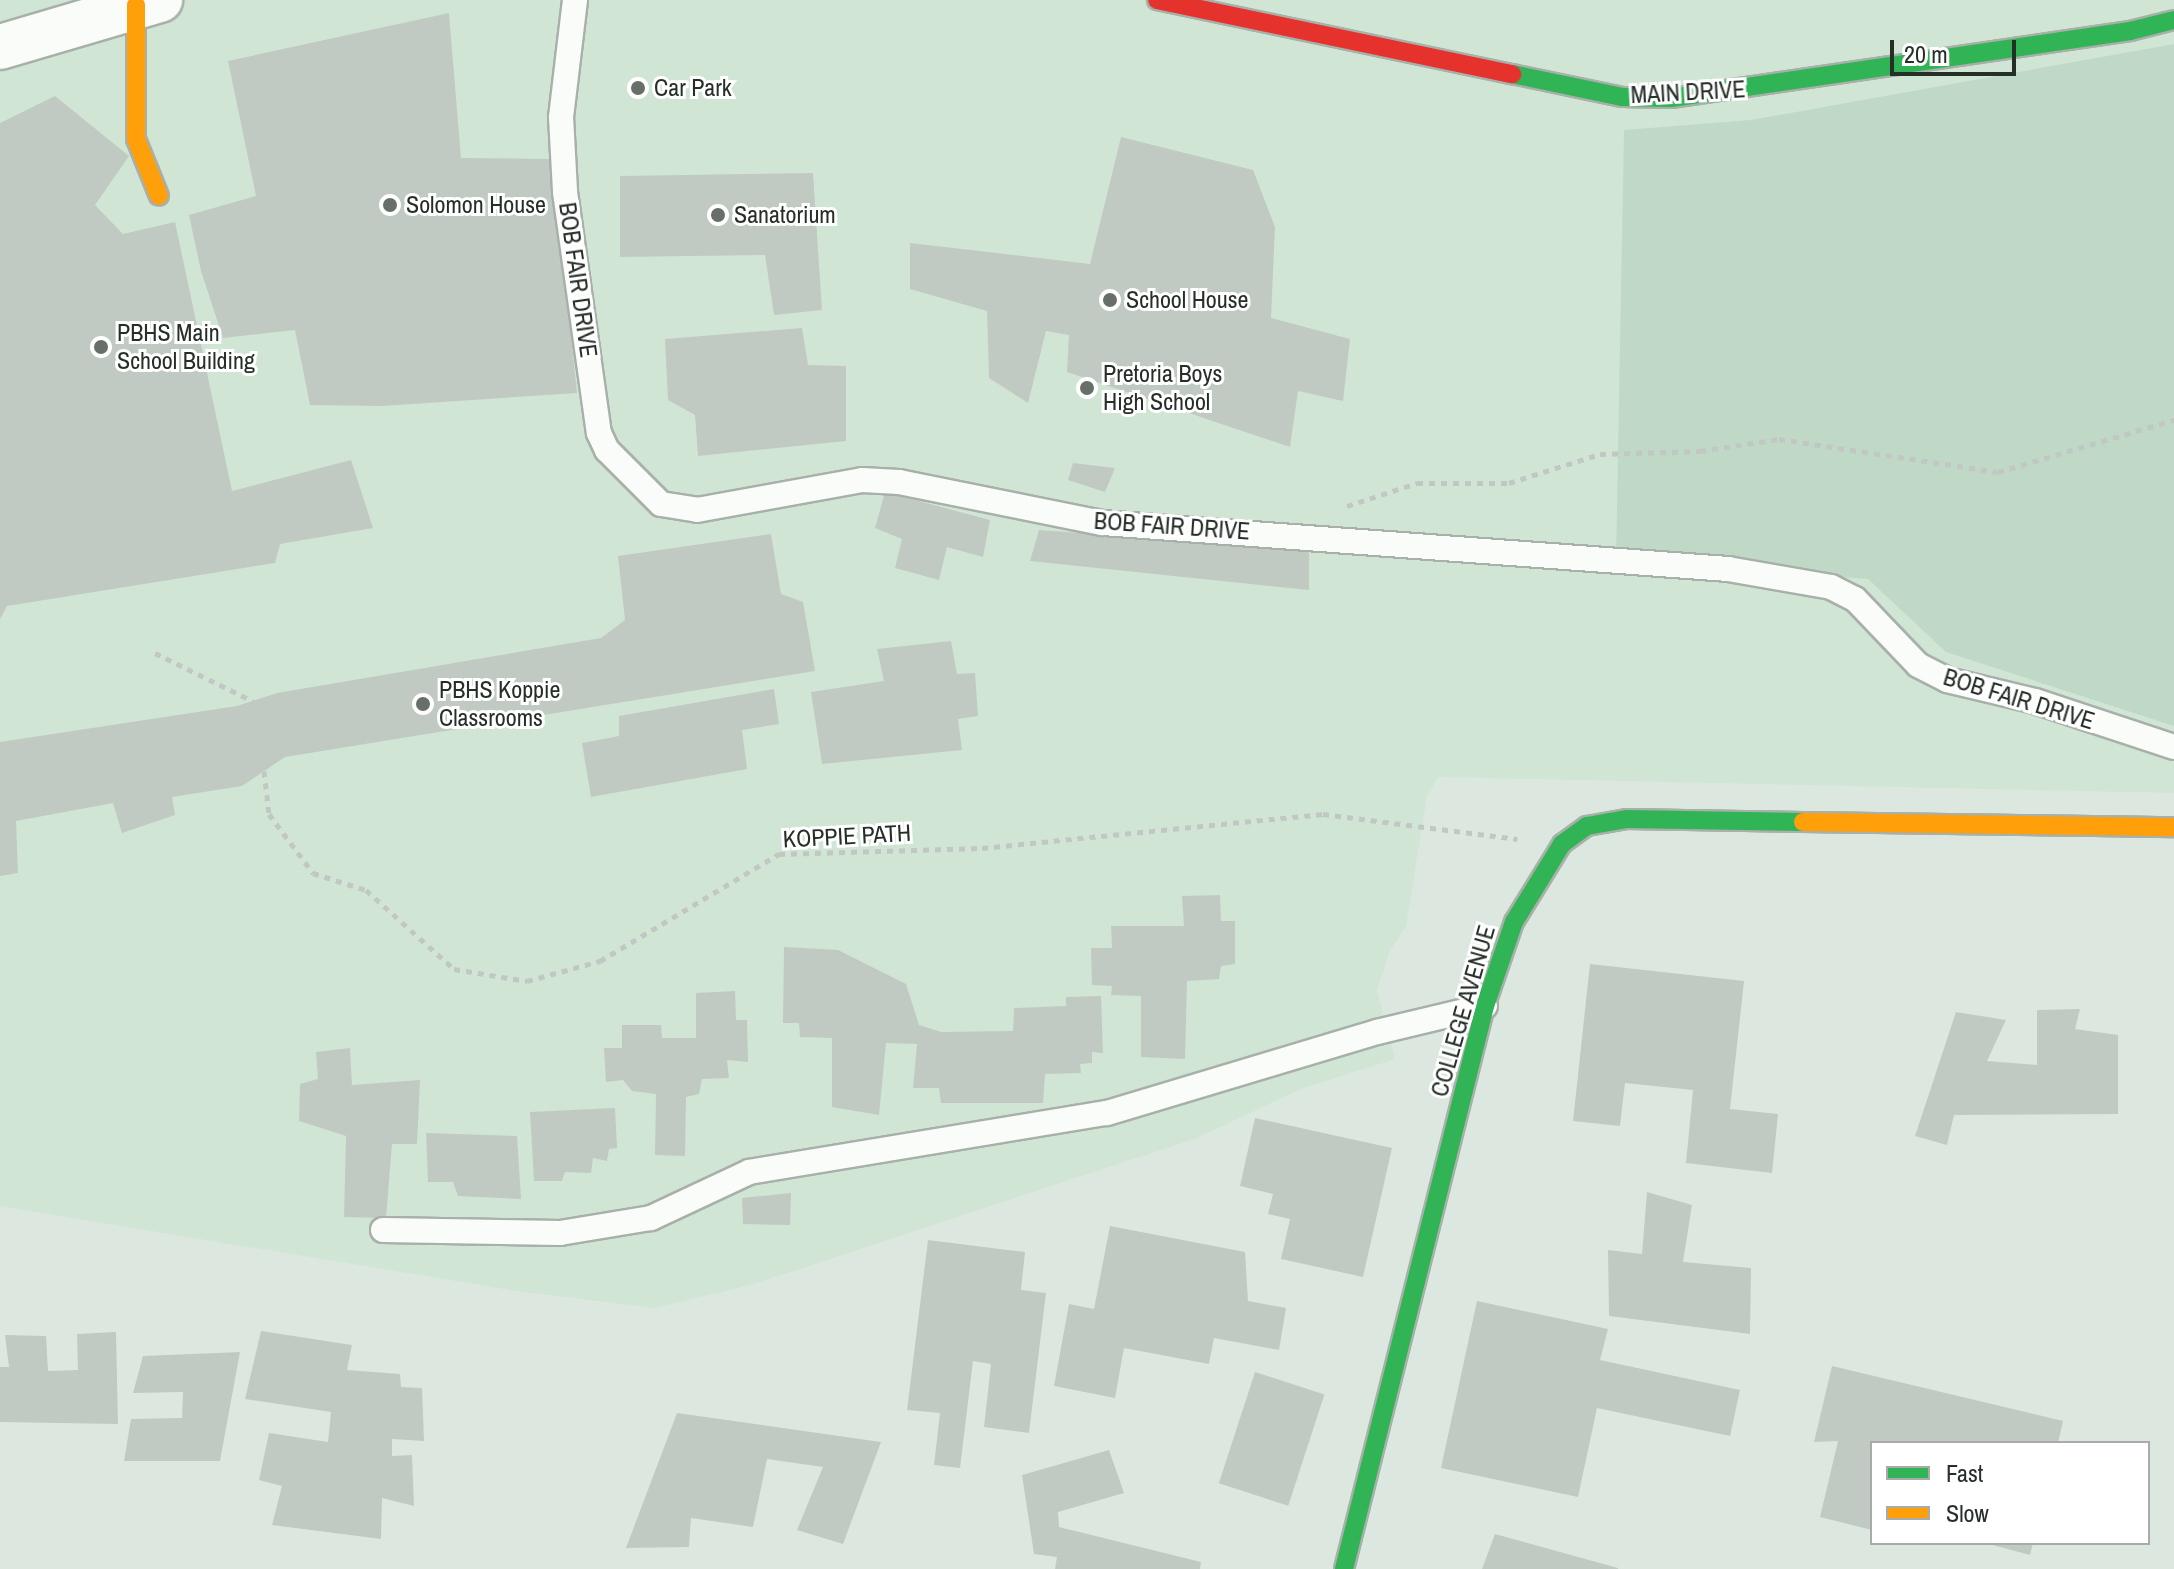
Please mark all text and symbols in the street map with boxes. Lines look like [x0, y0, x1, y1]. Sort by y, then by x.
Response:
scale bar [1894, 24, 2020, 74]
text: 20 m [1904, 38, 1948, 70]
place label: Car Park [654, 74, 732, 102]
street label: MAIN DRIVE [1630, 75, 1746, 109]
marker: Car Park [629, 79, 647, 97]
place label: Solomon House [406, 191, 546, 219]
marker: Solomon House [381, 196, 399, 214]
street label: BOB FAIR DRIVE [553, 201, 603, 359]
place label: Sanatorium [734, 201, 836, 229]
marker: Sanatorium [709, 206, 727, 224]
place label: School House [1126, 286, 1249, 314]
marker: School House [1101, 291, 1119, 309]
place label: PBHS Main School Building [117, 319, 255, 375]
marker: PBHS Main School Building [92, 338, 110, 356]
place label: Pretoria Boys High School [1103, 360, 1222, 416]
marker: Pretoria Boys High School [1078, 379, 1096, 397]
street label: BOB FAIR DRIVE [1093, 506, 1251, 546]
street label: BOB FAIR DRIVE [1940, 662, 2098, 736]
place label: PBHS Koppie Classrooms [439, 676, 560, 732]
marker: PBHS Koppie Classrooms [414, 695, 432, 713]
street label: KOPPIE PATH [782, 818, 912, 854]
street label: COLLEGE AVENUE [1425, 922, 1501, 1100]
legend [1870, 1441, 2150, 1545]
text: Fast [1946, 1457, 1983, 1489]
text: Slow [1946, 1497, 1989, 1529]

